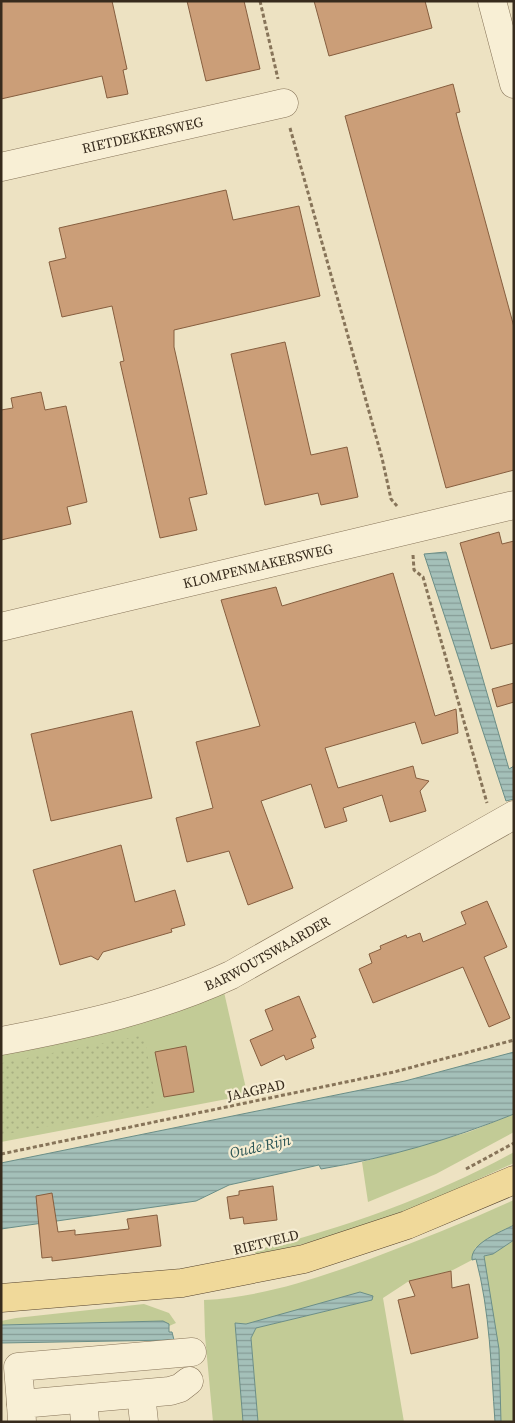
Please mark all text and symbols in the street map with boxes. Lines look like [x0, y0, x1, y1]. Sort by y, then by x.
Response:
street label: RIETDEKKERSWEG [80, 112, 205, 158]
street label: KLOMPENMAKERSWEG [181, 538, 335, 593]
street label: BARWOUTSWAARDER [201, 911, 334, 996]
street label: JAAGPAD [224, 1074, 287, 1106]
water label: Oude Rijn [227, 1129, 293, 1163]
street label: RIETVELD [231, 1224, 301, 1260]

